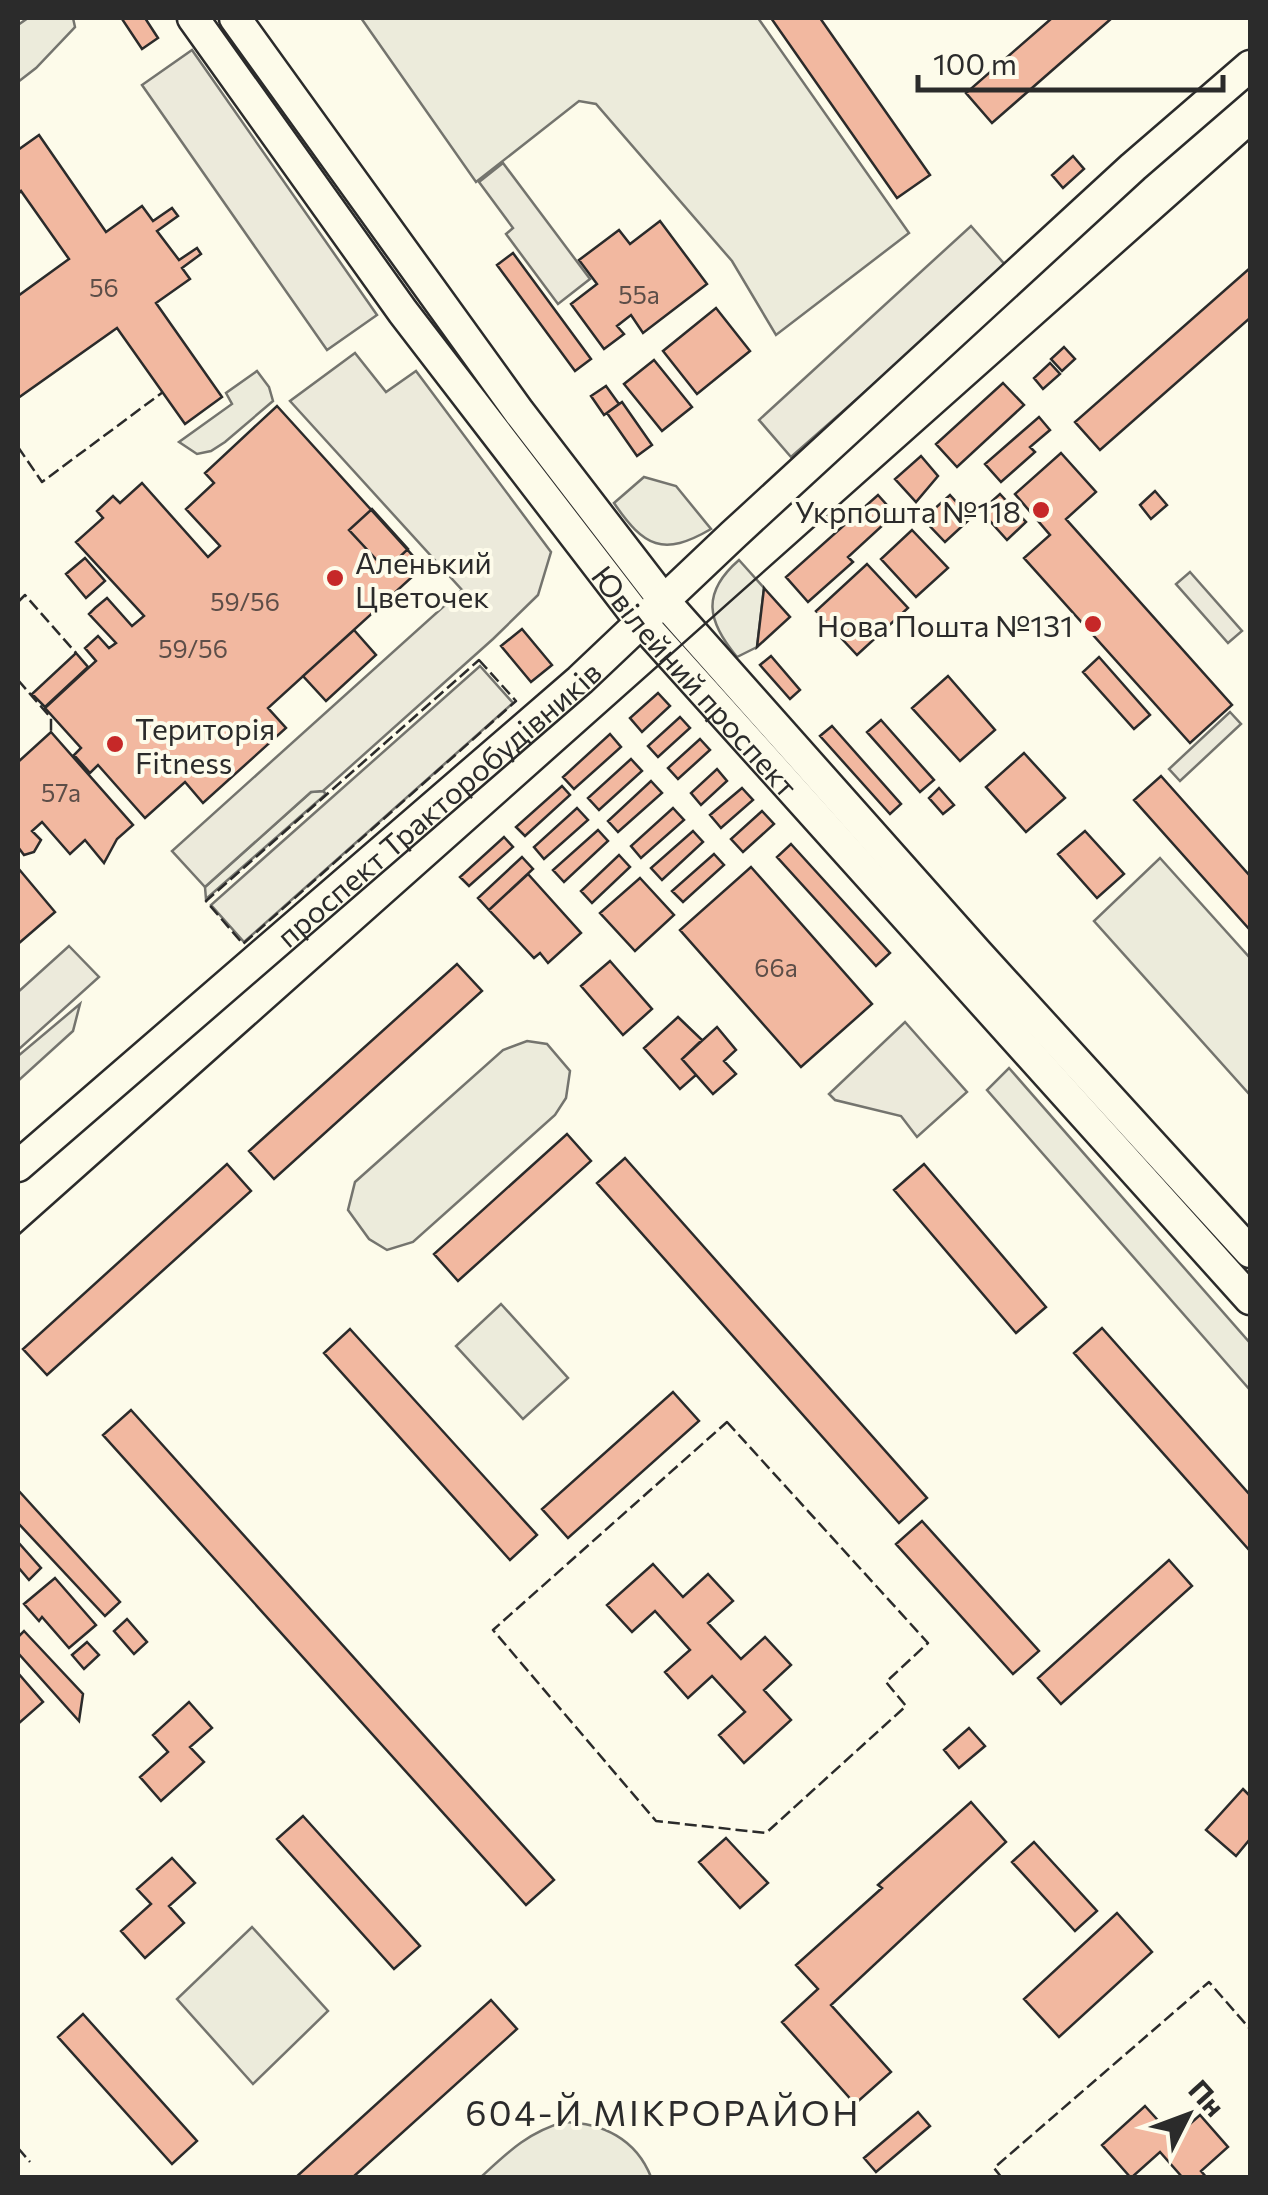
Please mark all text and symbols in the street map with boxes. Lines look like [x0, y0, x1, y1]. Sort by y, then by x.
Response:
scale bar [918, 30, 1223, 92]
text: 100 m [933, 44, 1017, 81]
house number: 56 [89, 272, 119, 302]
house number: 55а [618, 279, 660, 309]
place label: Укрпошта №118 [795, 492, 1021, 529]
marker: Укрпошта №118 [1030, 499, 1052, 521]
place label: Аленький Цветочек [355, 543, 492, 614]
street label: Ювілейний проспект [585, 557, 807, 803]
marker: Аленький Цветочек [324, 567, 346, 589]
house number: 59/56 [210, 586, 280, 616]
place label: Нова Пошта №131 [817, 606, 1073, 643]
marker: Нова Пошта №131 [1082, 613, 1104, 635]
house number: 59/56 [158, 633, 228, 663]
street label: проспект Тракторобудівників [268, 652, 608, 953]
place label: Територія Fitness [135, 709, 275, 780]
marker: Територія Fitness [104, 733, 126, 755]
house number: 57а [41, 777, 81, 807]
house number: 66а [754, 952, 798, 982]
north arrow [1138, 2065, 1238, 2165]
text: Пн [1182, 2072, 1232, 2123]
district label: 604-Й МІКРОРАЙОН [465, 2090, 861, 2133]

